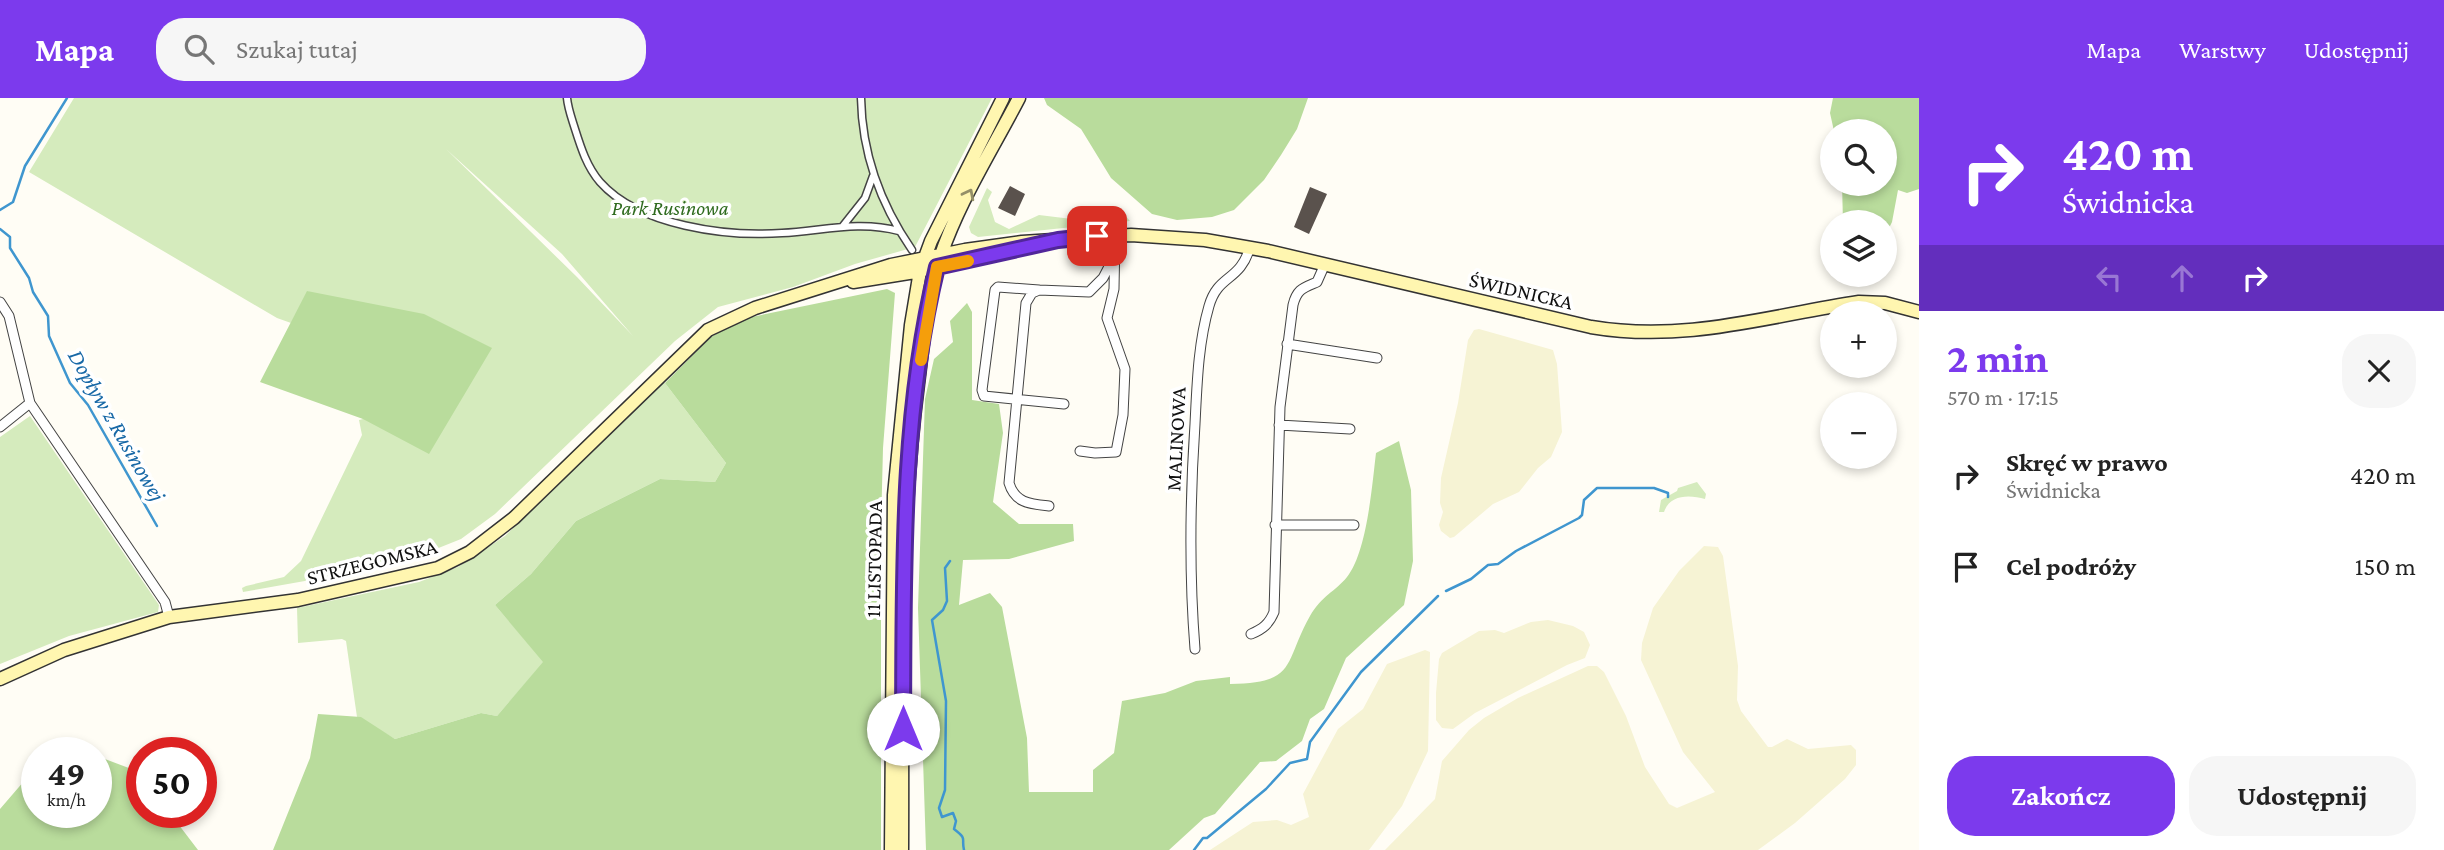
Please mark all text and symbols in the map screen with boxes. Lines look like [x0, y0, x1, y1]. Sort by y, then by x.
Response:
search box [156, 18, 646, 81]
icon: search [180, 30, 218, 68]
text: Mapa [35, 31, 114, 68]
text: Szukaj tutaj [236, 35, 358, 64]
text: Mapa [2086, 36, 2141, 63]
text: Warstwy [2179, 36, 2266, 63]
text: Udostępnij [2304, 36, 2409, 63]
map controls [1820, 119, 1897, 469]
button: search [1820, 119, 1897, 196]
icon: right [1947, 126, 2038, 217]
text: 420 m [2062, 126, 2194, 181]
text: Świdnicka [2062, 184, 2194, 220]
one-way arrow [960, 189, 974, 201]
park label: Park Rusinowa [611, 196, 729, 220]
pin [1067, 206, 1127, 266]
button: layers [1820, 210, 1897, 287]
icon: arrive [1078, 217, 1116, 255]
icon: left [2090, 259, 2128, 297]
icon: ahead [2163, 259, 2201, 297]
icon: right [2236, 259, 2274, 297]
street label: ŚWIDNICKA [1467, 267, 1575, 315]
button: + [1820, 301, 1897, 378]
text: 2 min [1947, 334, 2048, 381]
button: close [2342, 334, 2416, 408]
water label: Dopływ z Rusinowej [62, 344, 172, 507]
text: 570 m · 17:15 [1947, 384, 2059, 410]
street label: MALINOWA [1161, 386, 1191, 492]
button: − [1820, 392, 1897, 469]
text: Skręć w prawo [2006, 448, 2168, 477]
icon: right [1947, 457, 1985, 495]
text: 420 m [2350, 461, 2416, 490]
text: Świdnicka [2006, 477, 2101, 503]
street label: 11 LISTOPADA [861, 500, 887, 618]
street label: STRZEGOMSKA [305, 534, 440, 590]
icon: arrive [1947, 548, 1985, 586]
text: Cel podróży [2006, 552, 2136, 581]
text: 150 m [2355, 552, 2416, 581]
position arrow [866, 692, 940, 766]
speed limit sign: 50 [126, 737, 217, 828]
text: 49 [48, 754, 85, 793]
button: Zakończ [1947, 756, 2175, 836]
button: Udostępnij [2189, 756, 2416, 836]
text: km/h [47, 790, 86, 810]

